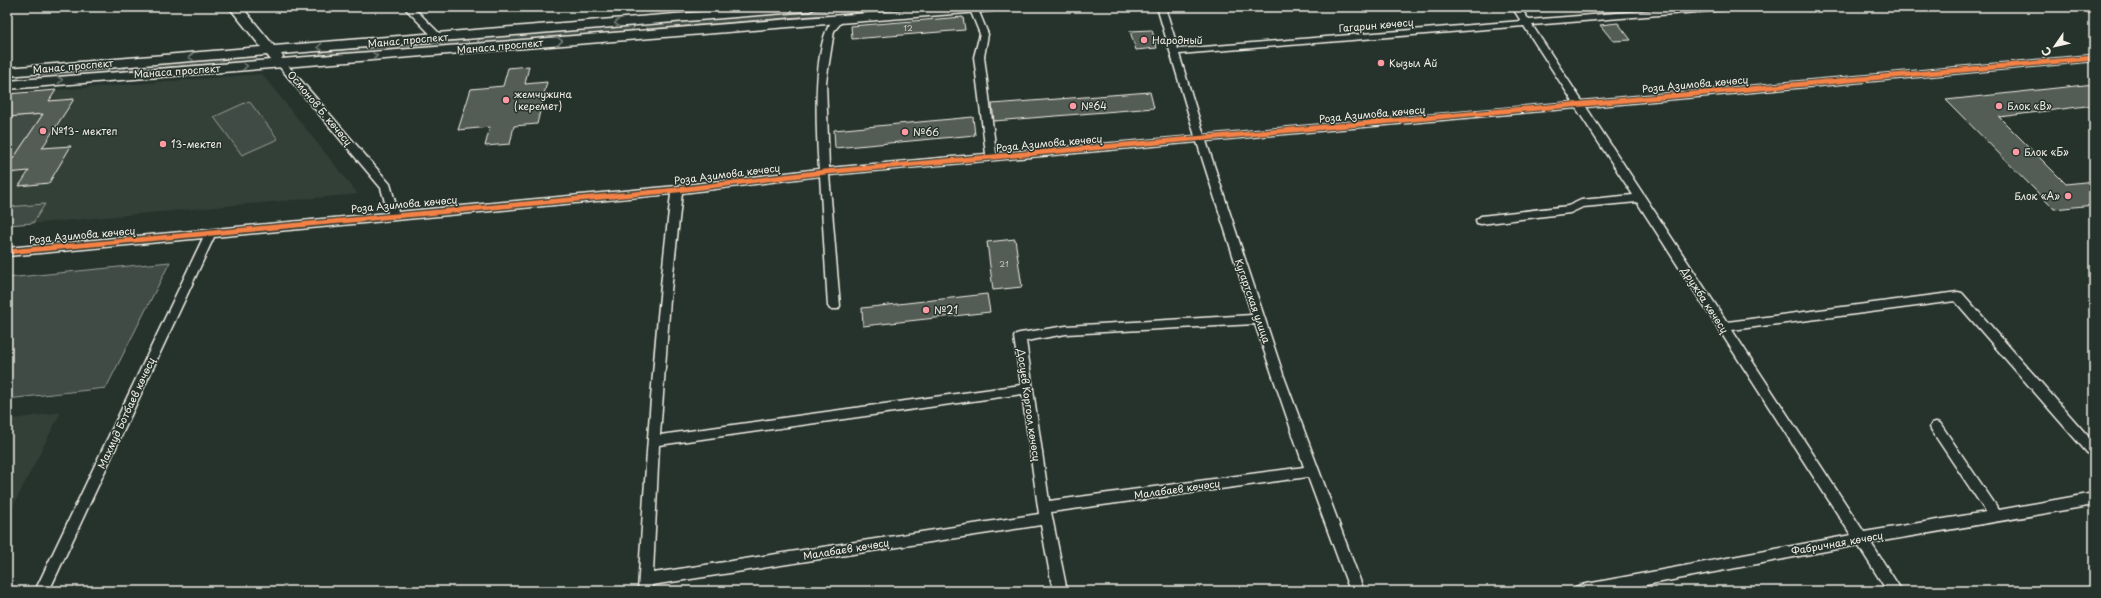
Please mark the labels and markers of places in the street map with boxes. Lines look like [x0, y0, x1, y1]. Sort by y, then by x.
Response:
place label: Народный [1152, 32, 1203, 47]
marker: Народный [1139, 35, 1149, 45]
place label: Кызыл Ай [1389, 55, 1437, 70]
marker: Кызыл Ай [1376, 58, 1386, 68]
place label: жемчужина (керемет) [514, 86, 572, 113]
marker: жемчужина (керемет) [501, 95, 511, 105]
place label: №64 [1081, 98, 1107, 113]
place label: Блок «В» [2007, 98, 2052, 113]
marker: №64 [1068, 101, 1078, 111]
marker: Блок «В» [1994, 101, 2004, 111]
place label: №13- мектеп [51, 123, 118, 138]
place label: №66 [913, 124, 939, 139]
marker: №13- мектеп [38, 126, 48, 136]
marker: №66 [900, 127, 910, 137]
place label: 13-мектеп [171, 136, 222, 151]
marker: 13-мектеп [158, 139, 168, 149]
place label: Блок «Б» [2024, 144, 2069, 159]
marker: Блок «Б» [2011, 147, 2021, 157]
place label: Блок «А» [2014, 188, 2060, 203]
marker: Блок «А» [2063, 191, 2073, 201]
place label: №21 [934, 302, 958, 317]
marker: №21 [921, 305, 931, 315]

